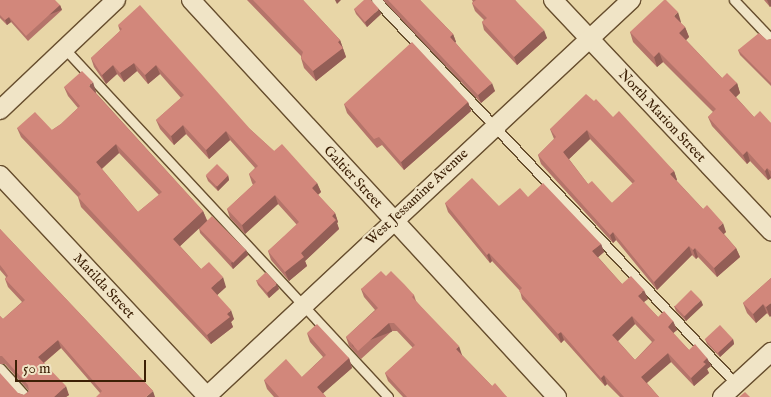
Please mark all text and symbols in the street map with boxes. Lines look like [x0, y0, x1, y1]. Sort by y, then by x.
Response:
street label: North Marion Street [615, 66, 709, 166]
street label: Galtier Street [320, 142, 386, 212]
street label: West Jessamine Avenue [362, 145, 472, 249]
street label: Matilda Street [70, 250, 138, 322]
scale bar [18, 350, 149, 382]
text: 50 m [23, 359, 51, 378]

